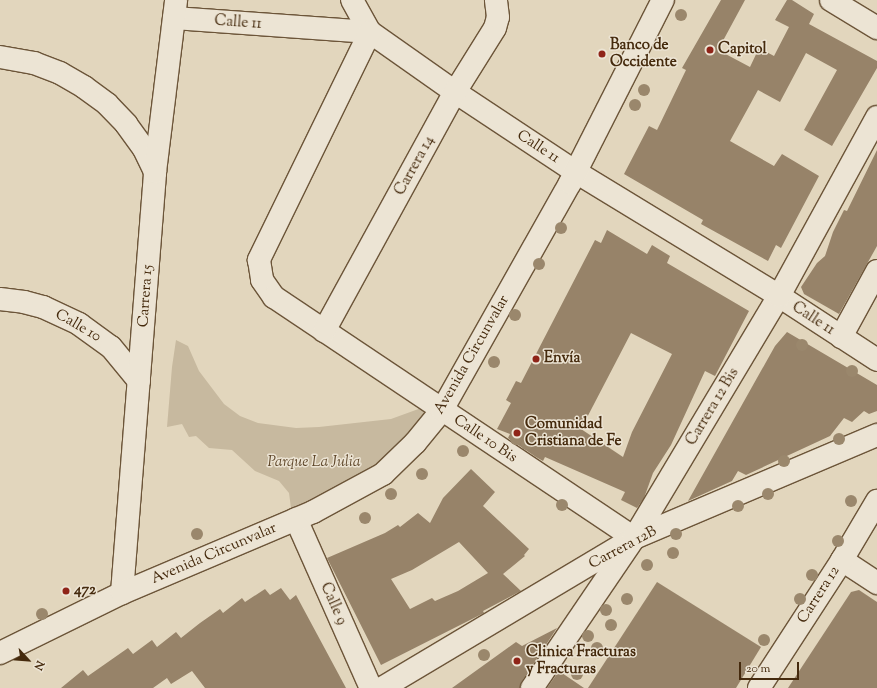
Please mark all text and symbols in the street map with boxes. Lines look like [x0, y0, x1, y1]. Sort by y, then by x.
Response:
street label: Calle 11 [214, 12, 262, 34]
place label: Banco de Occidente [610, 36, 677, 71]
place label: Capitol [718, 41, 767, 59]
marker: Capitol [705, 45, 715, 55]
marker: Banco de Occidente [597, 49, 607, 59]
street label: Calle 11 [513, 127, 563, 167]
street label: Carrera 14 [391, 133, 439, 199]
street label: Carrera 15 [135, 264, 157, 328]
street label: Avenida Circunvalar [431, 292, 513, 418]
street label: Calle 11 [788, 299, 838, 339]
street label: Calle 10 [52, 306, 104, 346]
place label: Envía [544, 350, 581, 368]
marker: Envía [531, 354, 541, 364]
street label: Carrera 12 Bis [683, 365, 743, 449]
street label: Calle 10 Bis [450, 411, 520, 467]
place label: Comunidad Cristiana de Fe [525, 415, 622, 450]
marker: Comunidad Cristiana de Fe [512, 428, 522, 438]
park label: Parque La Julia [268, 454, 360, 472]
street label: Avenida Circunvalar [149, 519, 279, 589]
street label: Carrera 12B [586, 523, 660, 573]
street label: Carrera 12 [794, 563, 844, 627]
street label: Calle 9 [316, 580, 350, 628]
place label: 472 [74, 582, 96, 600]
marker: 472 [61, 586, 71, 596]
north arrow [8, 640, 48, 680]
place label: Clinica Fracturas y Fracturas [526, 643, 636, 678]
scale bar [741, 654, 801, 680]
marker: Clinica Fracturas y Fracturas [511, 655, 523, 667]
text: N [30, 658, 48, 673]
text: 20 m [746, 660, 770, 678]

